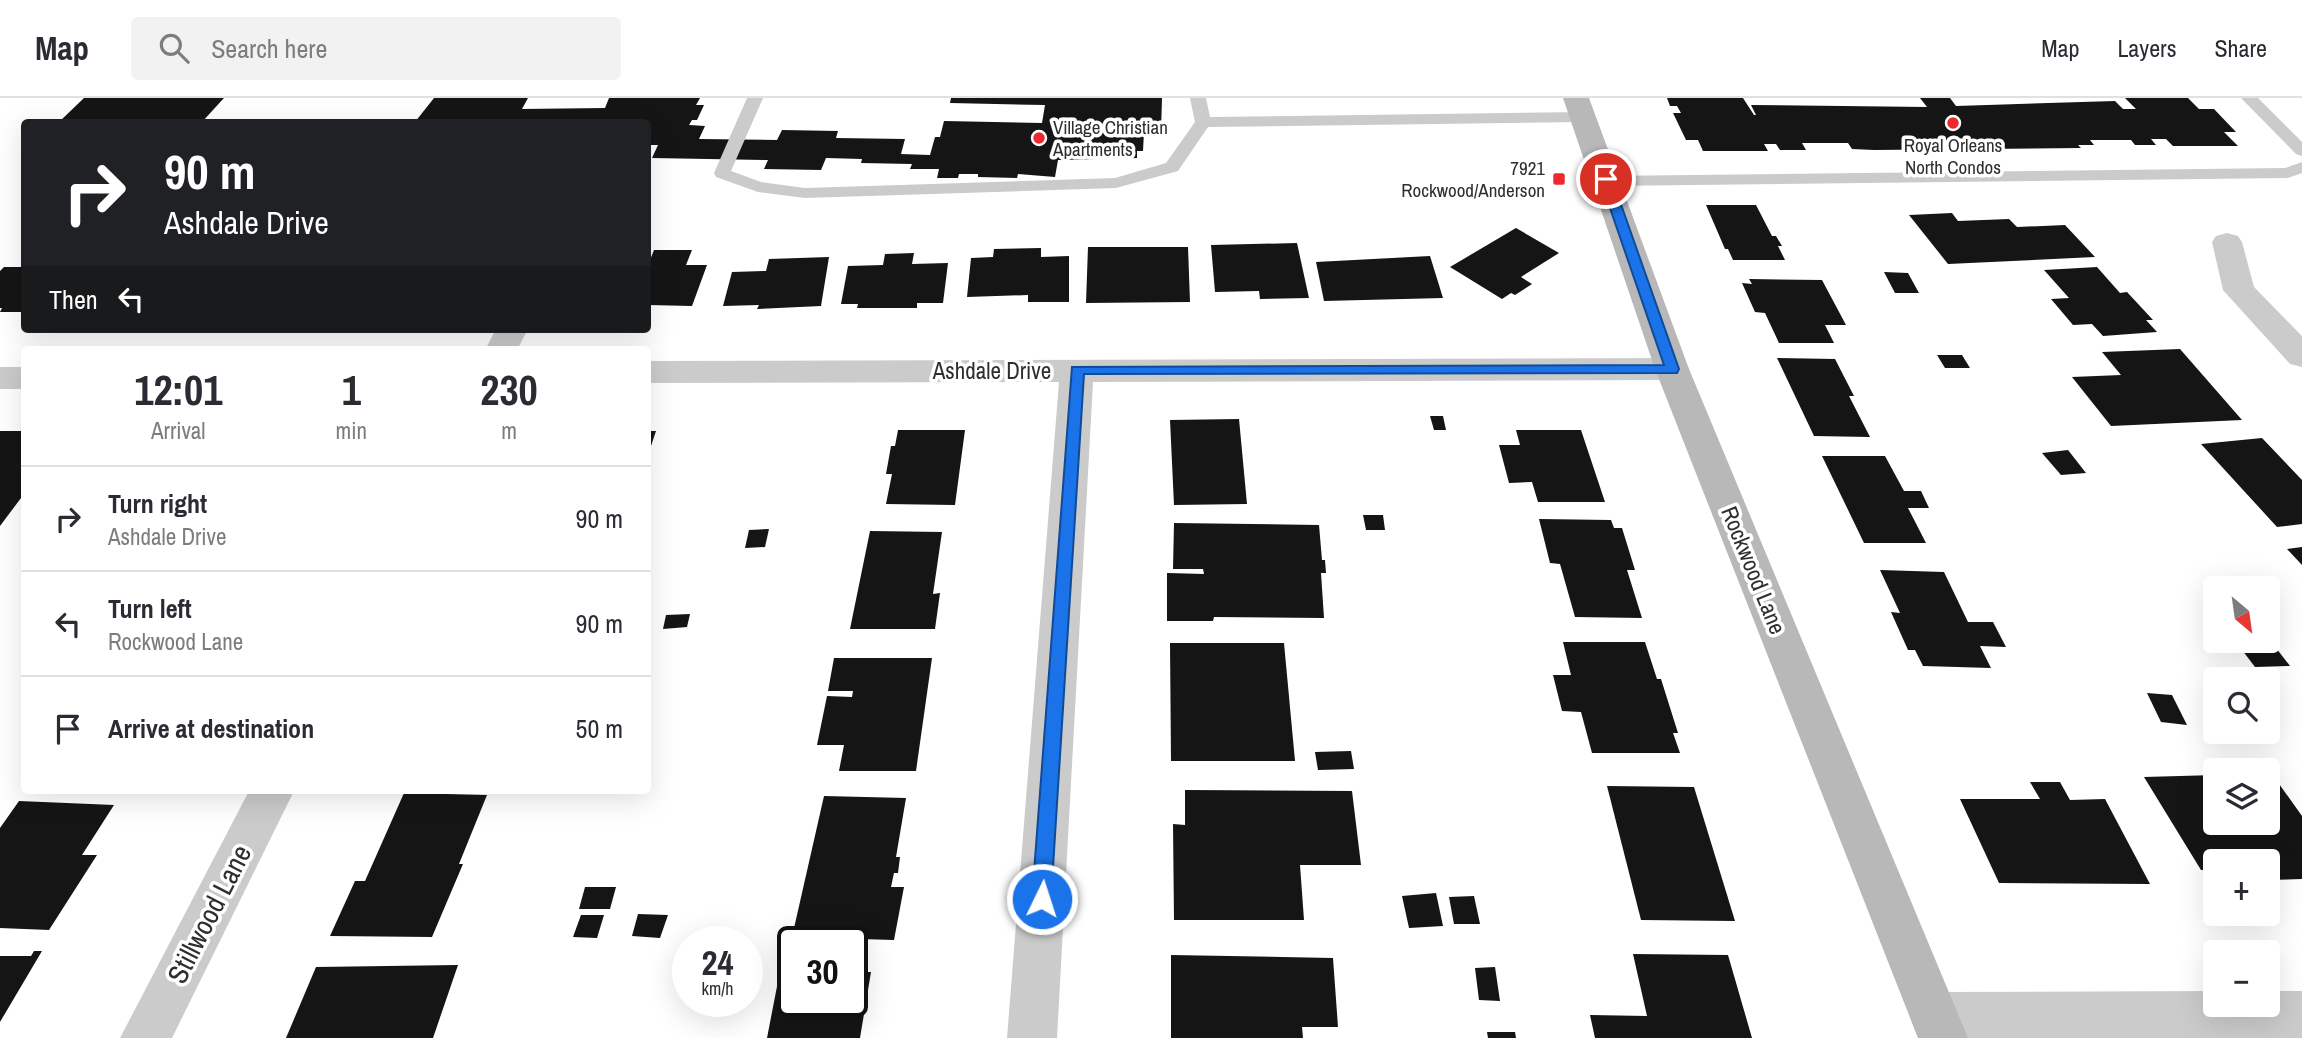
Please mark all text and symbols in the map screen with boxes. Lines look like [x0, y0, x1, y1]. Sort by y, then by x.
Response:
search box [131, 17, 621, 80]
text: Map [35, 26, 89, 70]
icon: search [155, 29, 193, 67]
text: Search here [211, 31, 327, 66]
text: Map [2041, 32, 2079, 64]
text: Layers [2117, 32, 2176, 64]
text: Share [2214, 32, 2267, 64]
place label: Village Christian Apartments [1052, 114, 1168, 162]
marker: Royal Orleans North Condos [1945, 115, 1961, 131]
marker: Village Christian Apartments [1031, 130, 1047, 146]
place label: Royal Orleans North Condos [1904, 132, 2003, 180]
text: 90 m [164, 138, 256, 204]
icon: right [49, 147, 140, 238]
pin [1576, 149, 1636, 209]
place label: 7921 Rockwood/Anderson [1401, 155, 1545, 203]
icon: arrive [1587, 160, 1625, 198]
marker: 7921 Rockwood/Anderson [1551, 171, 1567, 187]
text: Ashdale Drive [164, 201, 329, 244]
icon: left [112, 280, 150, 318]
text: Then [49, 282, 98, 317]
street label: Ashdale Drive [932, 355, 1051, 386]
text: 12:01 [134, 362, 222, 418]
text: 1 [342, 362, 361, 418]
text: 230 [480, 362, 538, 418]
text: Arrival [151, 415, 206, 446]
text: min [336, 415, 367, 446]
text: m [501, 415, 517, 446]
text: Turn right [108, 486, 207, 521]
icon: right [49, 500, 87, 538]
text: 90 m [576, 501, 623, 536]
street label: Rockwood Lane [1714, 501, 1794, 639]
text: Ashdale Drive [108, 521, 226, 552]
north arrow [2203, 576, 2280, 653]
map controls [2203, 576, 2280, 1017]
text: Turn left [108, 591, 192, 626]
icon: left [49, 605, 87, 643]
text: 90 m [576, 606, 623, 641]
text: Rockwood Lane [108, 626, 243, 657]
button: search [2203, 667, 2280, 744]
icon: arrive [49, 710, 87, 748]
text: Arrive at destination [108, 711, 314, 746]
text: 50 m [576, 711, 623, 746]
button: layers [2203, 758, 2280, 835]
street label: Stillwood Lane [158, 838, 260, 990]
button: + [2203, 849, 2280, 926]
position arrow [1005, 862, 1079, 936]
speed limit sign: 30 [777, 926, 868, 1017]
text: 24 [702, 939, 733, 986]
button: − [2203, 940, 2280, 1017]
text: km/h [702, 976, 734, 1001]

